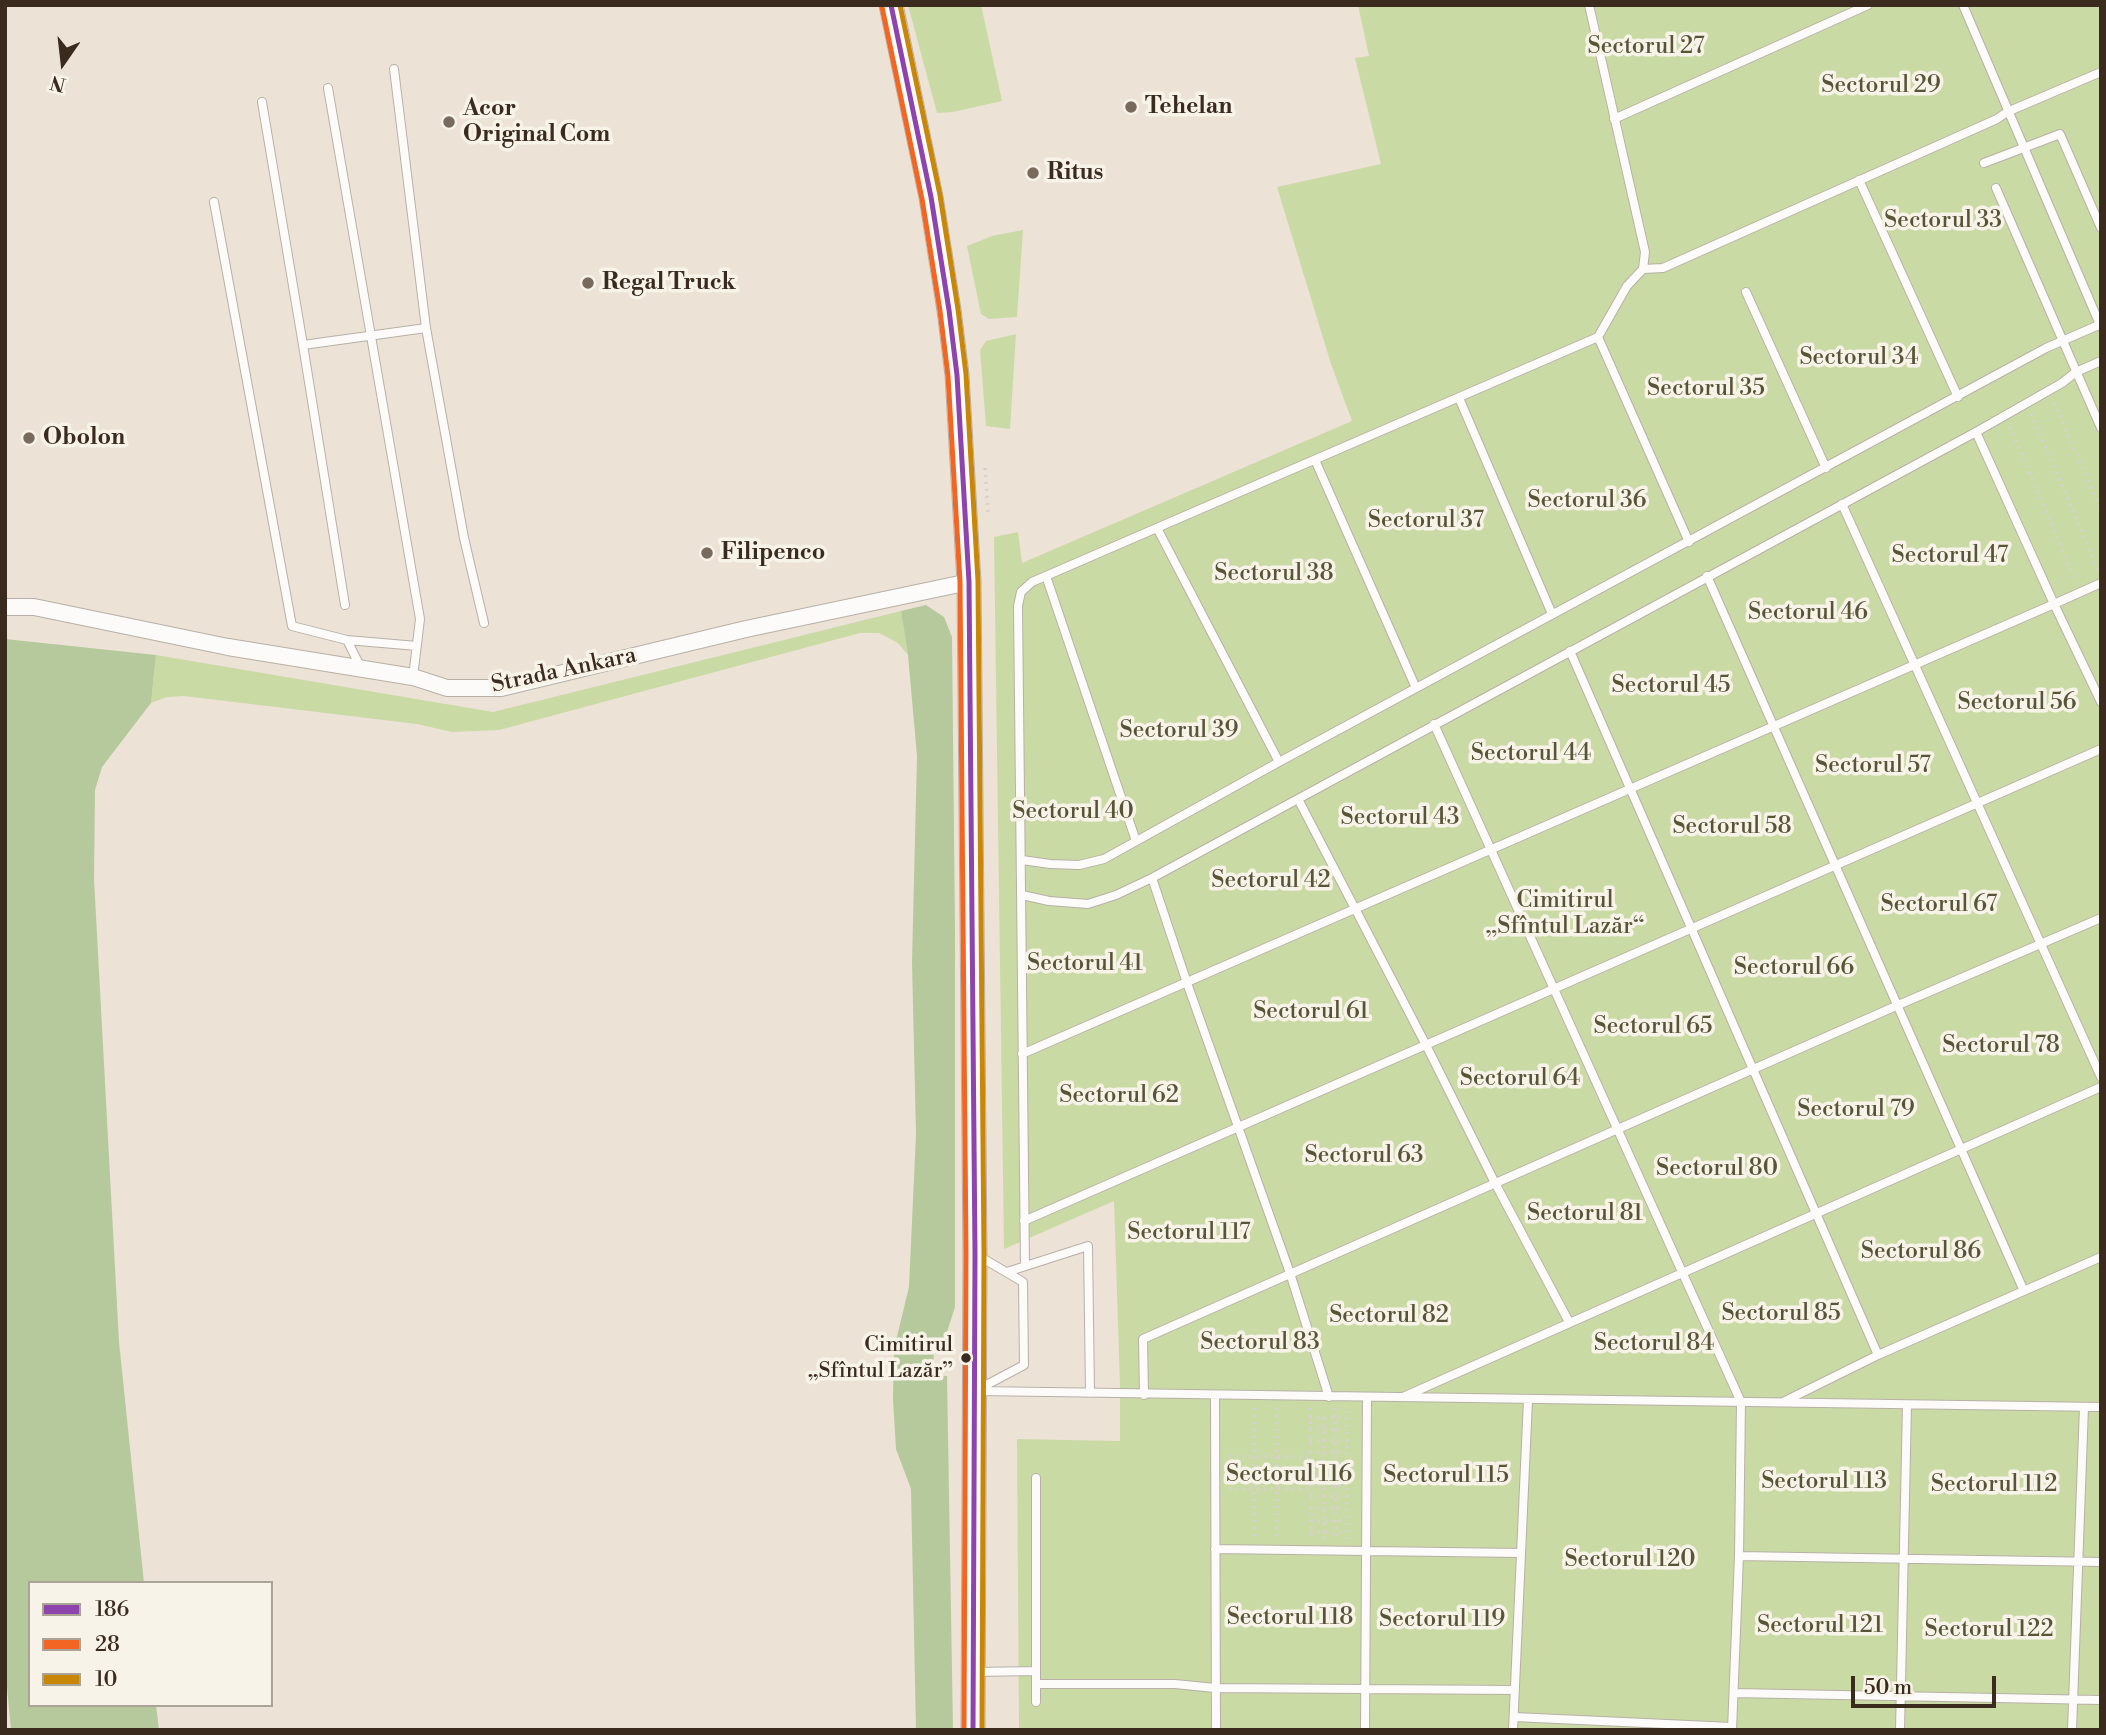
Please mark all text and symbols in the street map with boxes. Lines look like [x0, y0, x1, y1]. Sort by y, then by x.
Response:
north arrow [28, 28, 98, 98]
park label: Sectorul 27 [1587, 33, 1705, 61]
text: N [48, 70, 68, 97]
park label: Sectorul 29 [1821, 72, 1941, 100]
place label: Tehelan [1145, 93, 1232, 121]
place label: Acor Original Com [463, 95, 610, 149]
marker: Tehelan [1123, 99, 1139, 115]
marker: Acor Original Com [441, 114, 457, 130]
place label: Ritus [1047, 159, 1103, 187]
marker: Ritus [1025, 165, 1041, 181]
park label: Sectorul 33 [1884, 207, 2002, 235]
place label: Regal Truck [602, 269, 736, 297]
marker: Regal Truck [580, 275, 596, 291]
park label: Sectorul 34 [1799, 344, 1919, 372]
park label: Sectorul 35 [1647, 375, 1765, 403]
place label: Obolon [43, 424, 125, 452]
marker: Obolon [21, 430, 37, 446]
park label: Sectorul 36 [1527, 487, 1647, 515]
park label: Sectorul 37 [1368, 507, 1484, 535]
place label: Filipenco [721, 539, 825, 567]
park label: Sectorul 47 [1892, 542, 2008, 570]
marker: Filipenco [699, 545, 715, 561]
park label: Sectorul 38 [1214, 560, 1334, 588]
park label: Sectorul 46 [1748, 599, 1868, 627]
street label: Strada Ankara [489, 642, 639, 700]
park label: Sectorul 45 [1612, 672, 1730, 700]
park label: Sectorul 56 [1957, 689, 2077, 717]
park label: Sectorul 39 [1119, 717, 1239, 745]
park label: Sectorul 44 [1471, 740, 1591, 768]
park label: Sectorul 57 [1815, 752, 1931, 780]
park label: Sectorul 40 [1012, 798, 1134, 826]
park label: Sectorul 43 [1341, 804, 1459, 832]
park label: Sectorul 58 [1672, 813, 1792, 841]
park label: Sectorul 42 [1211, 867, 1331, 895]
park label: Cimitirul „Sfîntul Lazăr“ [1486, 887, 1644, 941]
park label: Sectorul 67 [1881, 891, 1997, 919]
park label: Sectorul 41 [1027, 950, 1143, 978]
park label: Sectorul 66 [1734, 954, 1854, 982]
park label: Sectorul 61 [1253, 998, 1369, 1026]
park label: Sectorul 65 [1593, 1013, 1713, 1041]
park label: Sectorul 78 [1942, 1032, 2060, 1060]
park label: Sectorul 64 [1460, 1065, 1580, 1093]
park label: Sectorul 62 [1059, 1082, 1179, 1110]
park label: Sectorul 79 [1797, 1096, 1915, 1124]
park label: Sectorul 63 [1304, 1142, 1424, 1170]
park label: Sectorul 80 [1656, 1155, 1778, 1183]
park label: Sectorul 81 [1527, 1200, 1643, 1228]
park label: Sectorul 117 [1127, 1219, 1251, 1247]
park label: Sectorul 86 [1861, 1238, 1981, 1266]
park label: Sectorul 85 [1721, 1300, 1841, 1328]
park label: Sectorul 82 [1329, 1302, 1449, 1330]
park label: Sectorul 83 [1200, 1329, 1320, 1357]
park label: Sectorul 84 [1594, 1330, 1714, 1358]
place label: Cimitirul „Sfîntul Lazăr” [808, 1333, 953, 1383]
marker: Cimitirul „Sfîntul Lazăr” [959, 1351, 973, 1365]
park label: Sectorul 116 [1226, 1461, 1352, 1489]
park label: Sectorul 115 [1383, 1462, 1509, 1490]
park label: Sectorul 113 [1761, 1468, 1887, 1496]
park label: Sectorul 112 [1931, 1471, 2057, 1499]
park label: Sectorul 120 [1564, 1546, 1696, 1574]
legend [28, 1581, 273, 1707]
text: 186 [95, 1597, 129, 1623]
park label: Sectorul 118 [1227, 1604, 1353, 1632]
park label: Sectorul 119 [1379, 1606, 1505, 1634]
park label: Sectorul 121 [1757, 1612, 1883, 1640]
park label: Sectorul 122 [1924, 1616, 2054, 1644]
text: 28 [95, 1632, 120, 1658]
scale bar [1854, 1662, 1999, 1706]
text: 10 [95, 1667, 117, 1693]
text: 50 m [1864, 1675, 1912, 1701]

